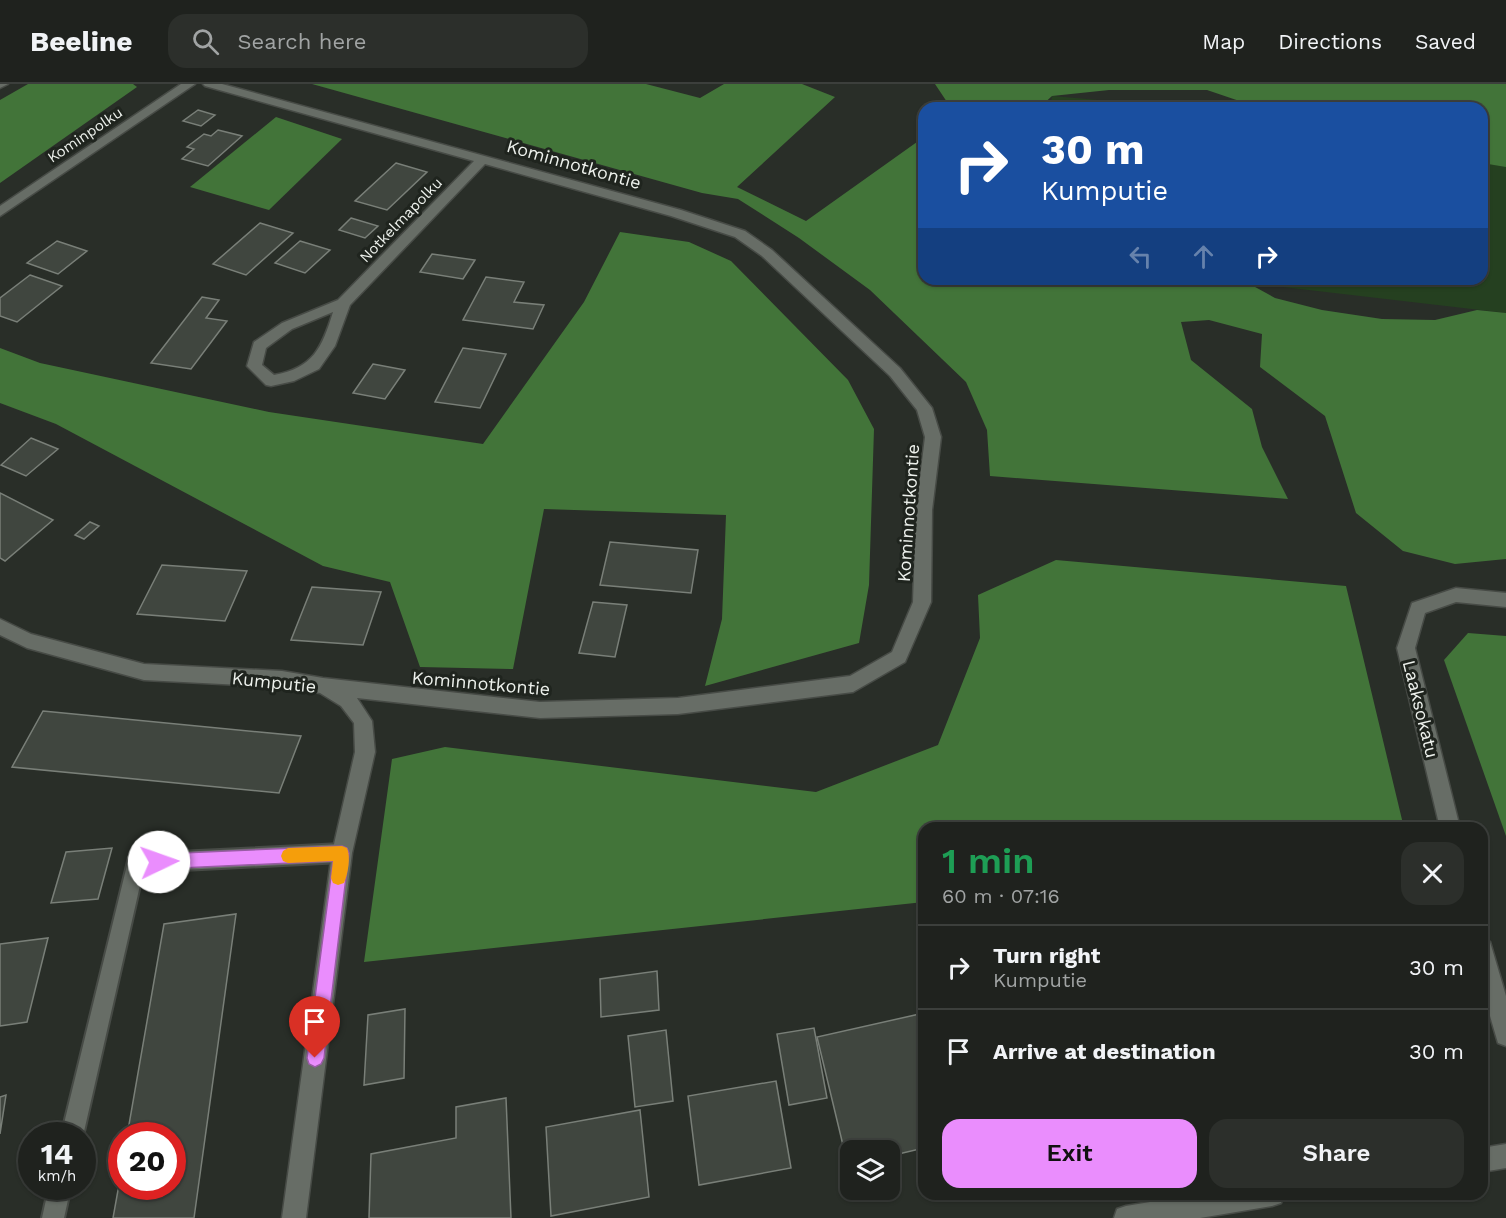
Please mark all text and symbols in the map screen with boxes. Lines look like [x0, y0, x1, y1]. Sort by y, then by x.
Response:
search box [168, 14, 588, 68]
text: Beeline [30, 25, 132, 58]
icon: search [189, 25, 222, 58]
text: Search here [237, 29, 366, 54]
text: Map [1202, 29, 1245, 54]
text: Directions [1278, 29, 1382, 54]
text: Saved [1415, 29, 1476, 54]
street label: Kominpolku [44, 103, 126, 167]
text: 30 m [1041, 125, 1145, 174]
icon: right [942, 126, 1020, 204]
street label: Kominnotkontie [504, 135, 644, 193]
street label: Notkelmapolku [356, 174, 446, 266]
text: Kumputie [1041, 175, 1168, 207]
icon: left [1124, 240, 1157, 273]
icon: ahead [1187, 240, 1220, 273]
icon: right [1250, 240, 1283, 273]
street label: Kominnotkontie [893, 443, 923, 583]
street label: Laaksokatu [1399, 658, 1443, 760]
street label: Kominnotkontie [411, 666, 551, 700]
street label: Kumputie [231, 667, 317, 697]
position arrow [127, 830, 191, 894]
text: 1 min [942, 840, 1034, 882]
button: close [1401, 842, 1464, 905]
text: 60 m · 07:16 [942, 884, 1060, 908]
text: Turn right [993, 943, 1100, 968]
icon: right [942, 951, 975, 984]
text: 30 m [1409, 955, 1464, 980]
text: Kumputie [993, 968, 1087, 992]
pin [289, 996, 340, 1058]
icon: arrive [298, 1005, 331, 1038]
icon: arrive [942, 1035, 975, 1068]
text: Arrive at destination [993, 1039, 1216, 1064]
text: 30 m [1409, 1039, 1464, 1064]
button: Exit [942, 1119, 1197, 1188]
button: Share [1209, 1119, 1464, 1188]
speed limit sign: 20 [108, 1122, 186, 1200]
text: 14 [41, 1136, 73, 1171]
map controls [840, 1140, 900, 1200]
button: layers [840, 1140, 900, 1200]
text: km/h [38, 1167, 76, 1185]

